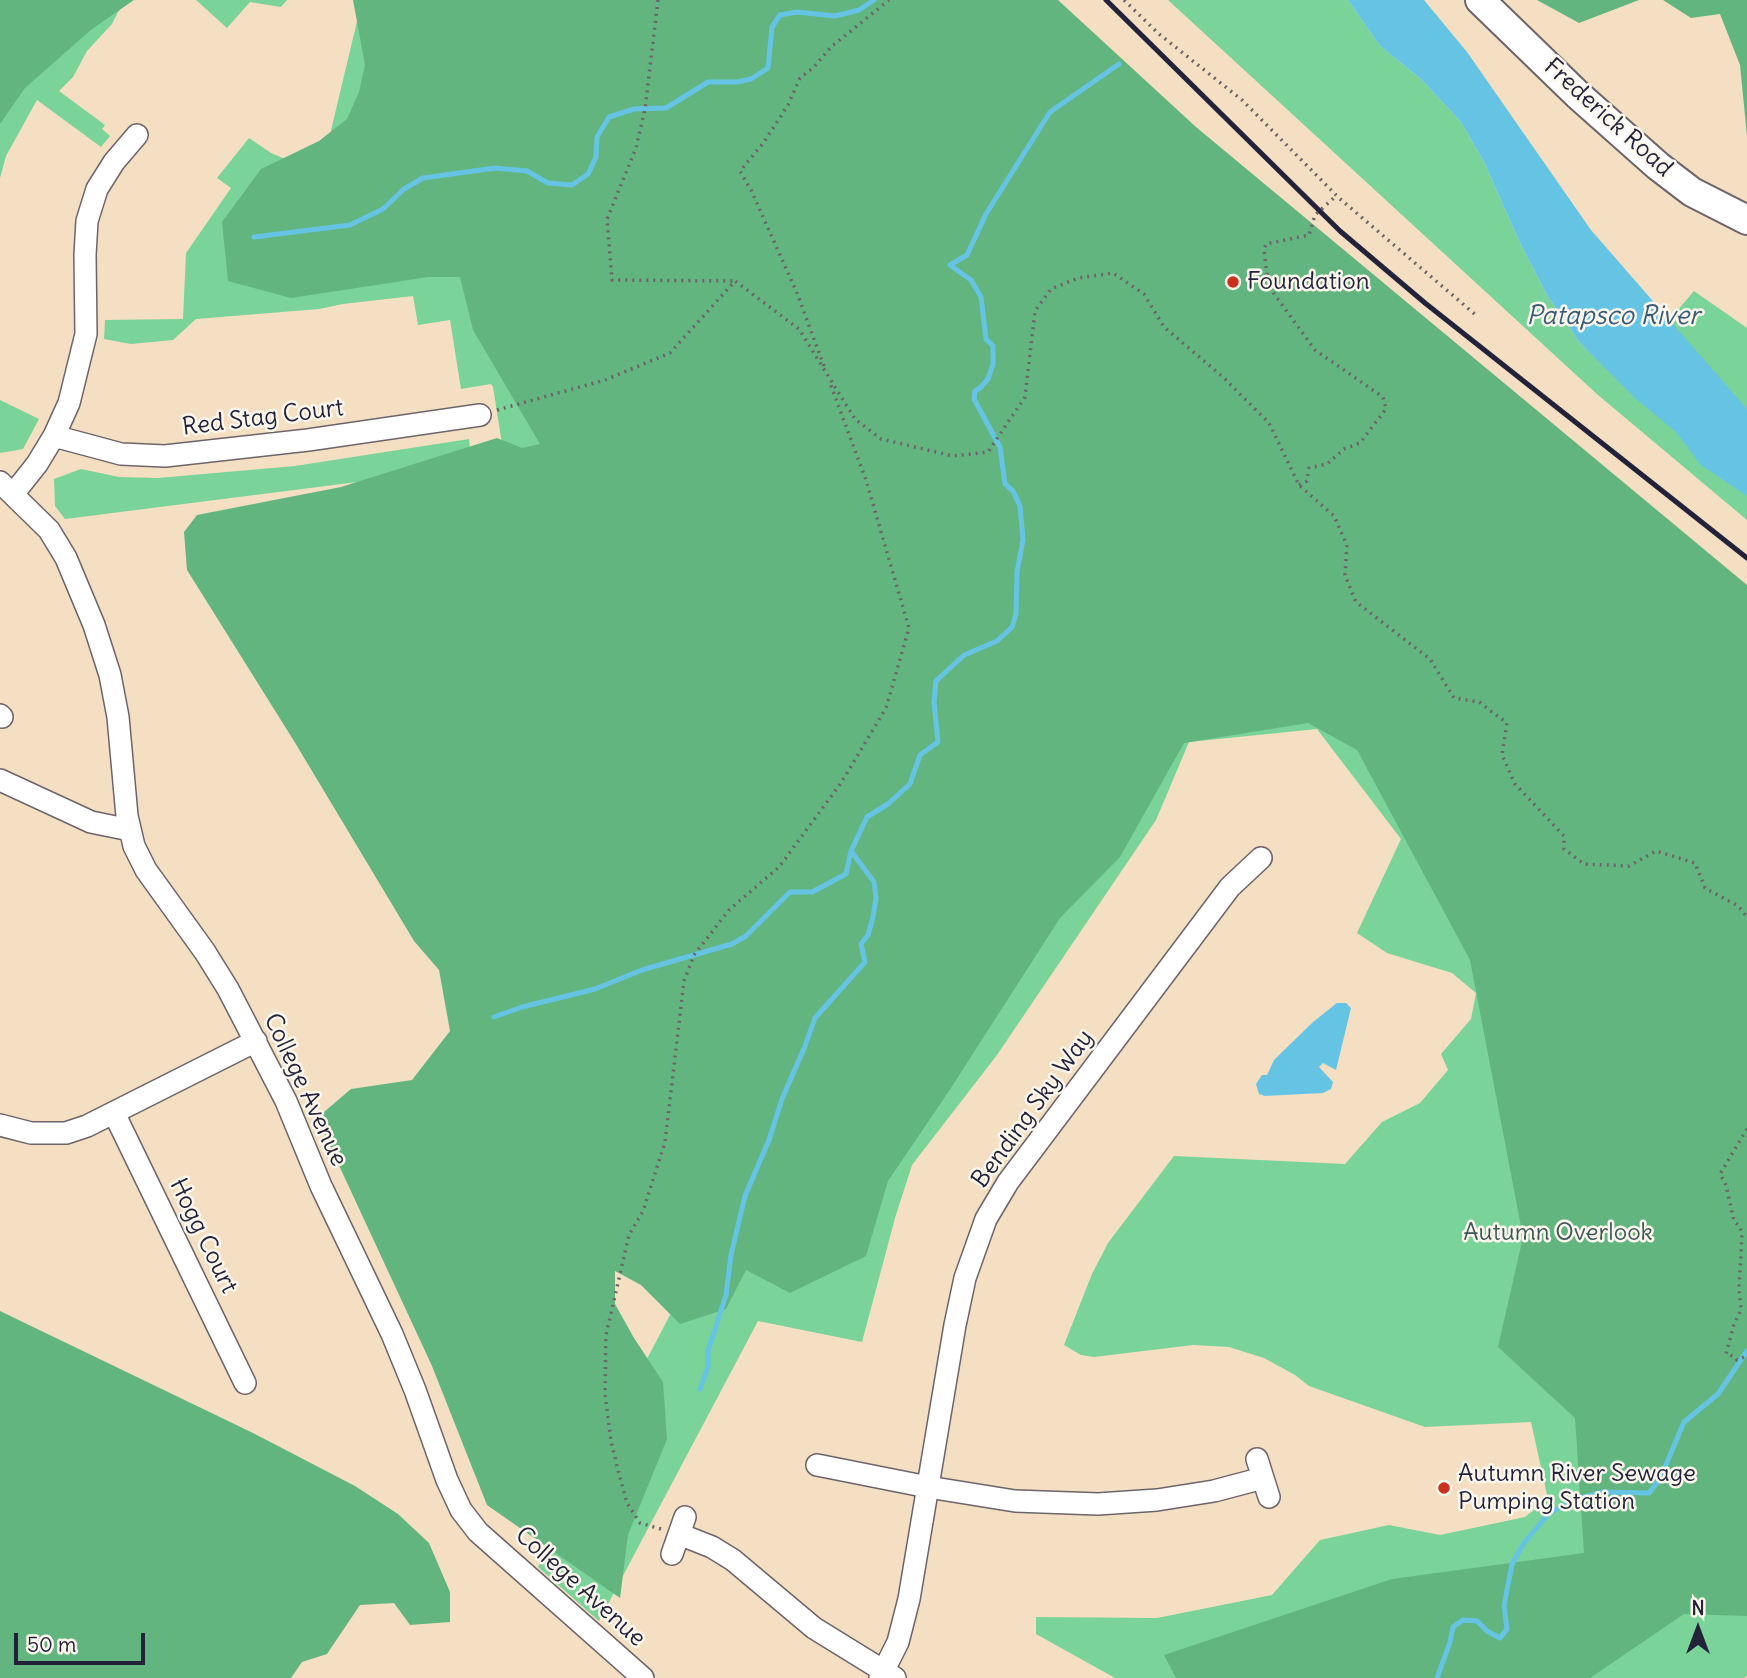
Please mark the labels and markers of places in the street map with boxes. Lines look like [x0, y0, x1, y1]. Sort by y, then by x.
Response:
place label: Foundation [1247, 268, 1370, 296]
marker: Foundation [1225, 274, 1241, 290]
place label: Autumn River Sewage Pumping Station [1458, 1460, 1696, 1516]
marker: Autumn River Sewage Pumping Station [1436, 1480, 1452, 1496]

